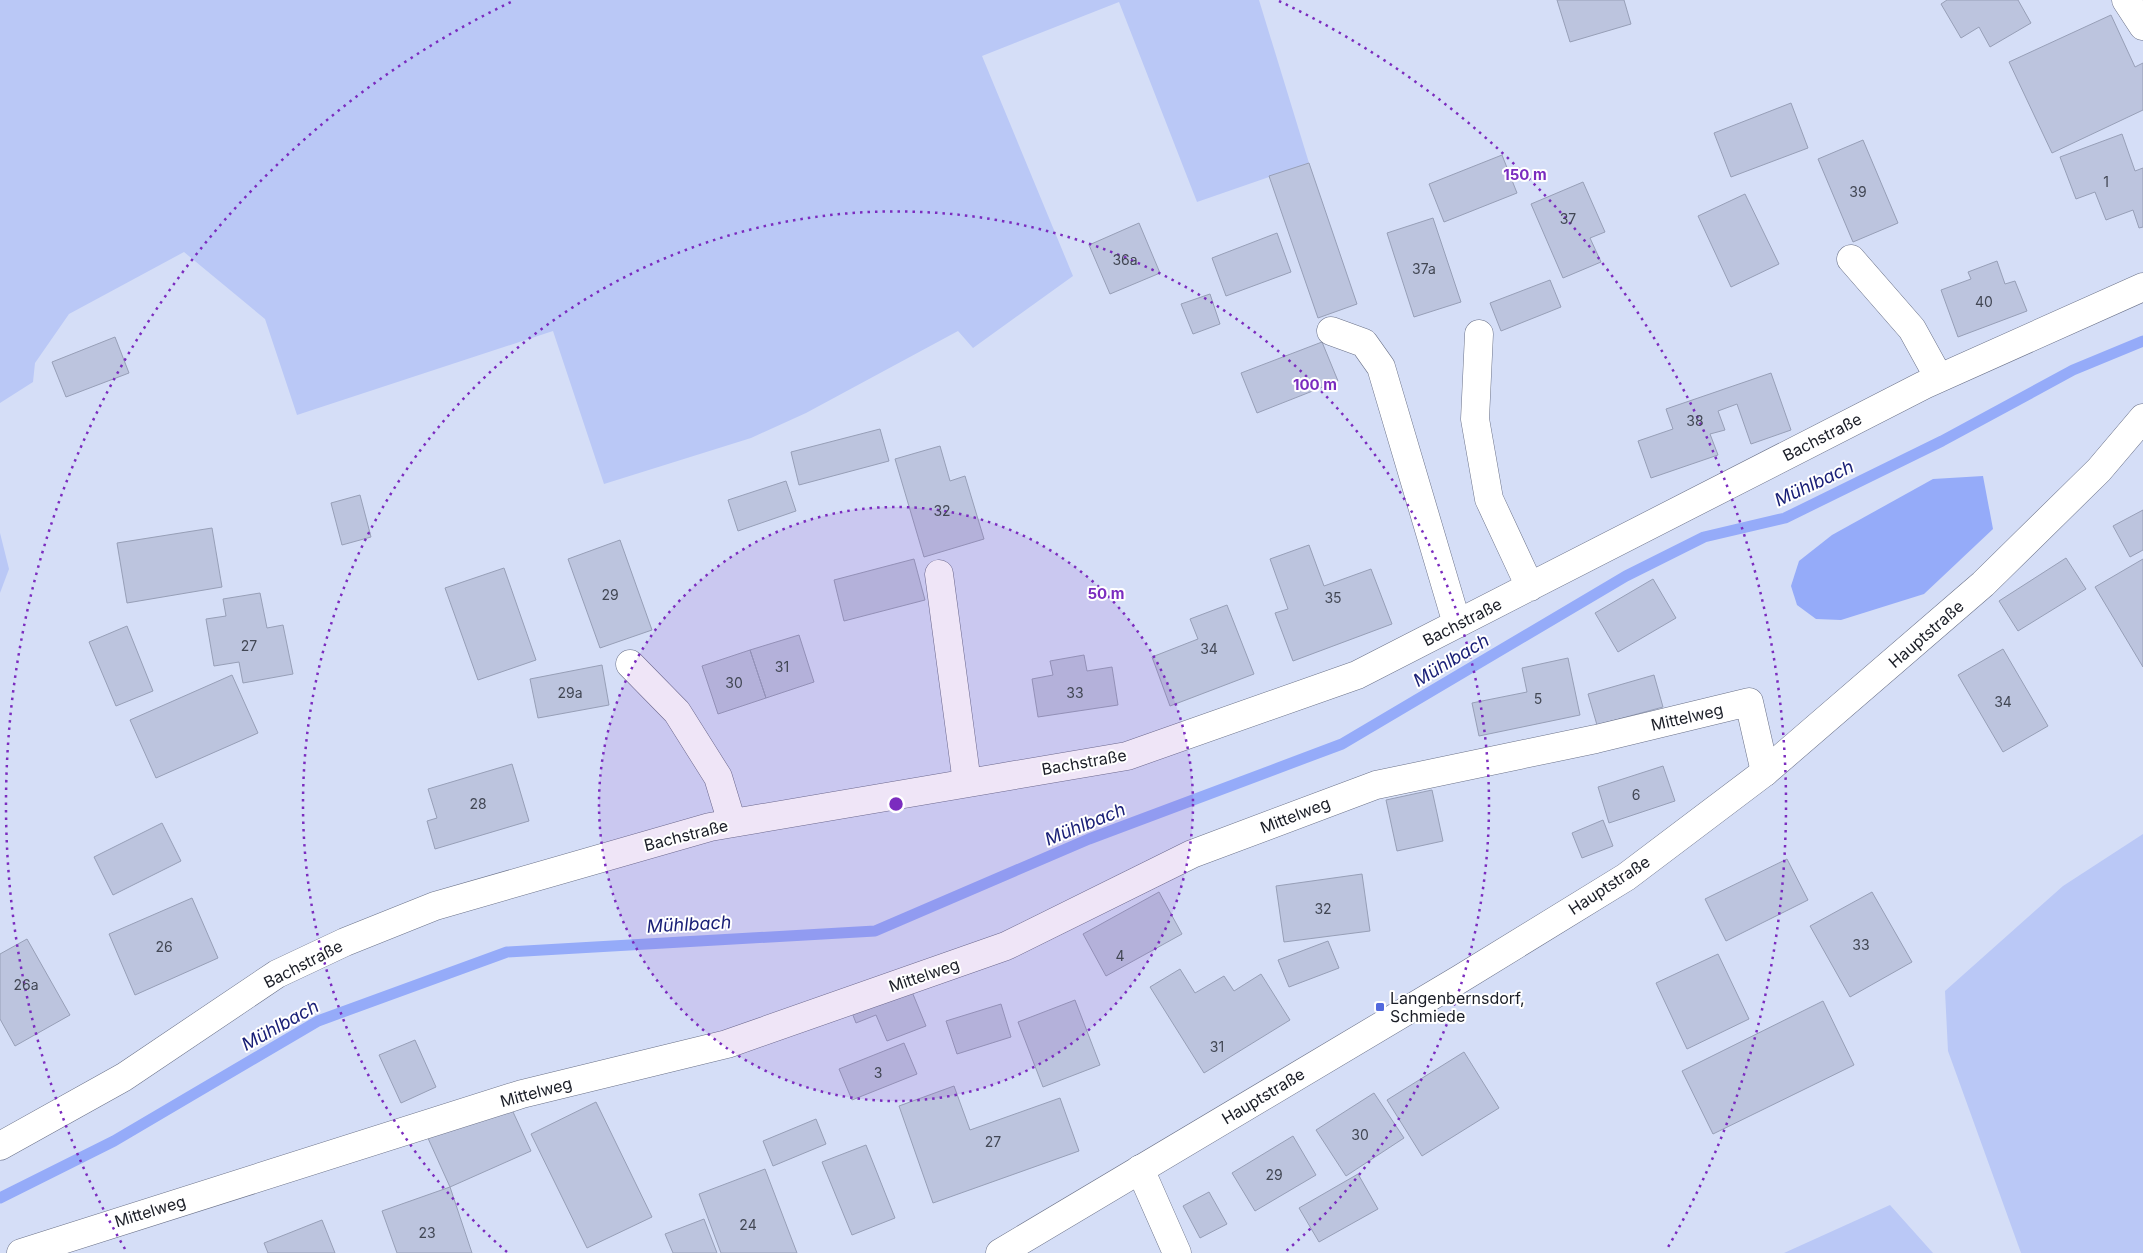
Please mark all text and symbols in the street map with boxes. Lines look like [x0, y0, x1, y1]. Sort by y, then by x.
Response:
text: 150 m [1503, 165, 1547, 184]
house number: 1 [2103, 173, 2109, 190]
house number: 39 [1849, 183, 1867, 200]
house number: 37 [1560, 210, 1576, 227]
house number: 36a [1112, 251, 1138, 268]
house number: 37a [1412, 260, 1436, 277]
house number: 40 [1975, 293, 1993, 310]
text: 100 m [1293, 375, 1337, 394]
street label: Bachstraße [1779, 409, 1865, 465]
house number: 38 [1686, 412, 1704, 429]
water label: Mühlbach [1771, 456, 1857, 510]
house number: 32 [933, 502, 951, 519]
text: 50 m [1088, 584, 1124, 603]
house number: 29 [601, 586, 619, 603]
house number: 35 [1324, 589, 1342, 606]
street label: Bachstraße [1419, 594, 1505, 650]
street label: Hauptstraße [1884, 596, 1968, 672]
water label: Mühlbach [1409, 629, 1493, 691]
house number: 27 [241, 637, 257, 654]
house number: 34 [1200, 640, 1218, 657]
house number: 31 [775, 658, 789, 675]
house number: 30 [725, 674, 743, 691]
house number: 29a [557, 684, 583, 701]
house number: 33 [1066, 684, 1084, 701]
house number: 5 [1534, 690, 1542, 707]
house number: 34 [1994, 693, 2012, 710]
street label: Mittelweg [1649, 699, 1725, 735]
street label: Bachstraße [1040, 745, 1128, 779]
house number: 6 [1632, 786, 1640, 803]
street label: Mittelweg [1257, 793, 1333, 837]
house number: 28 [469, 795, 487, 812]
centre of rings [887, 795, 905, 813]
water label: Mühlbach [1042, 798, 1128, 850]
street label: Bachstraße [642, 815, 730, 855]
street label: Hauptstraße [1565, 851, 1653, 919]
house number: 32 [1314, 900, 1332, 917]
water label: Mühlbach [646, 911, 732, 937]
street label: Bachstraße [260, 936, 346, 992]
house number: 33 [1852, 936, 1870, 953]
house number: 26 [155, 938, 173, 955]
house number: 4 [1115, 947, 1125, 964]
street label: Mittelweg [886, 954, 962, 996]
house number: 26a [13, 976, 39, 993]
place label: Langenbernsdorf, Schmiede [1390, 988, 1525, 1026]
water label: Mühlbach [238, 995, 322, 1055]
marker: Langenbernsdorf, Schmiede [1374, 1001, 1386, 1013]
house number: 31 [1210, 1038, 1224, 1055]
street label: Hauptstraße [1218, 1063, 1308, 1129]
house number: 3 [874, 1064, 882, 1081]
street label: Mittelweg [498, 1073, 574, 1111]
house number: 30 [1351, 1126, 1369, 1143]
house number: 27 [985, 1133, 1001, 1150]
house number: 29 [1265, 1166, 1283, 1183]
street label: Mittelweg [112, 1191, 188, 1231]
house number: 24 [739, 1216, 757, 1233]
house number: 23 [418, 1224, 436, 1241]

